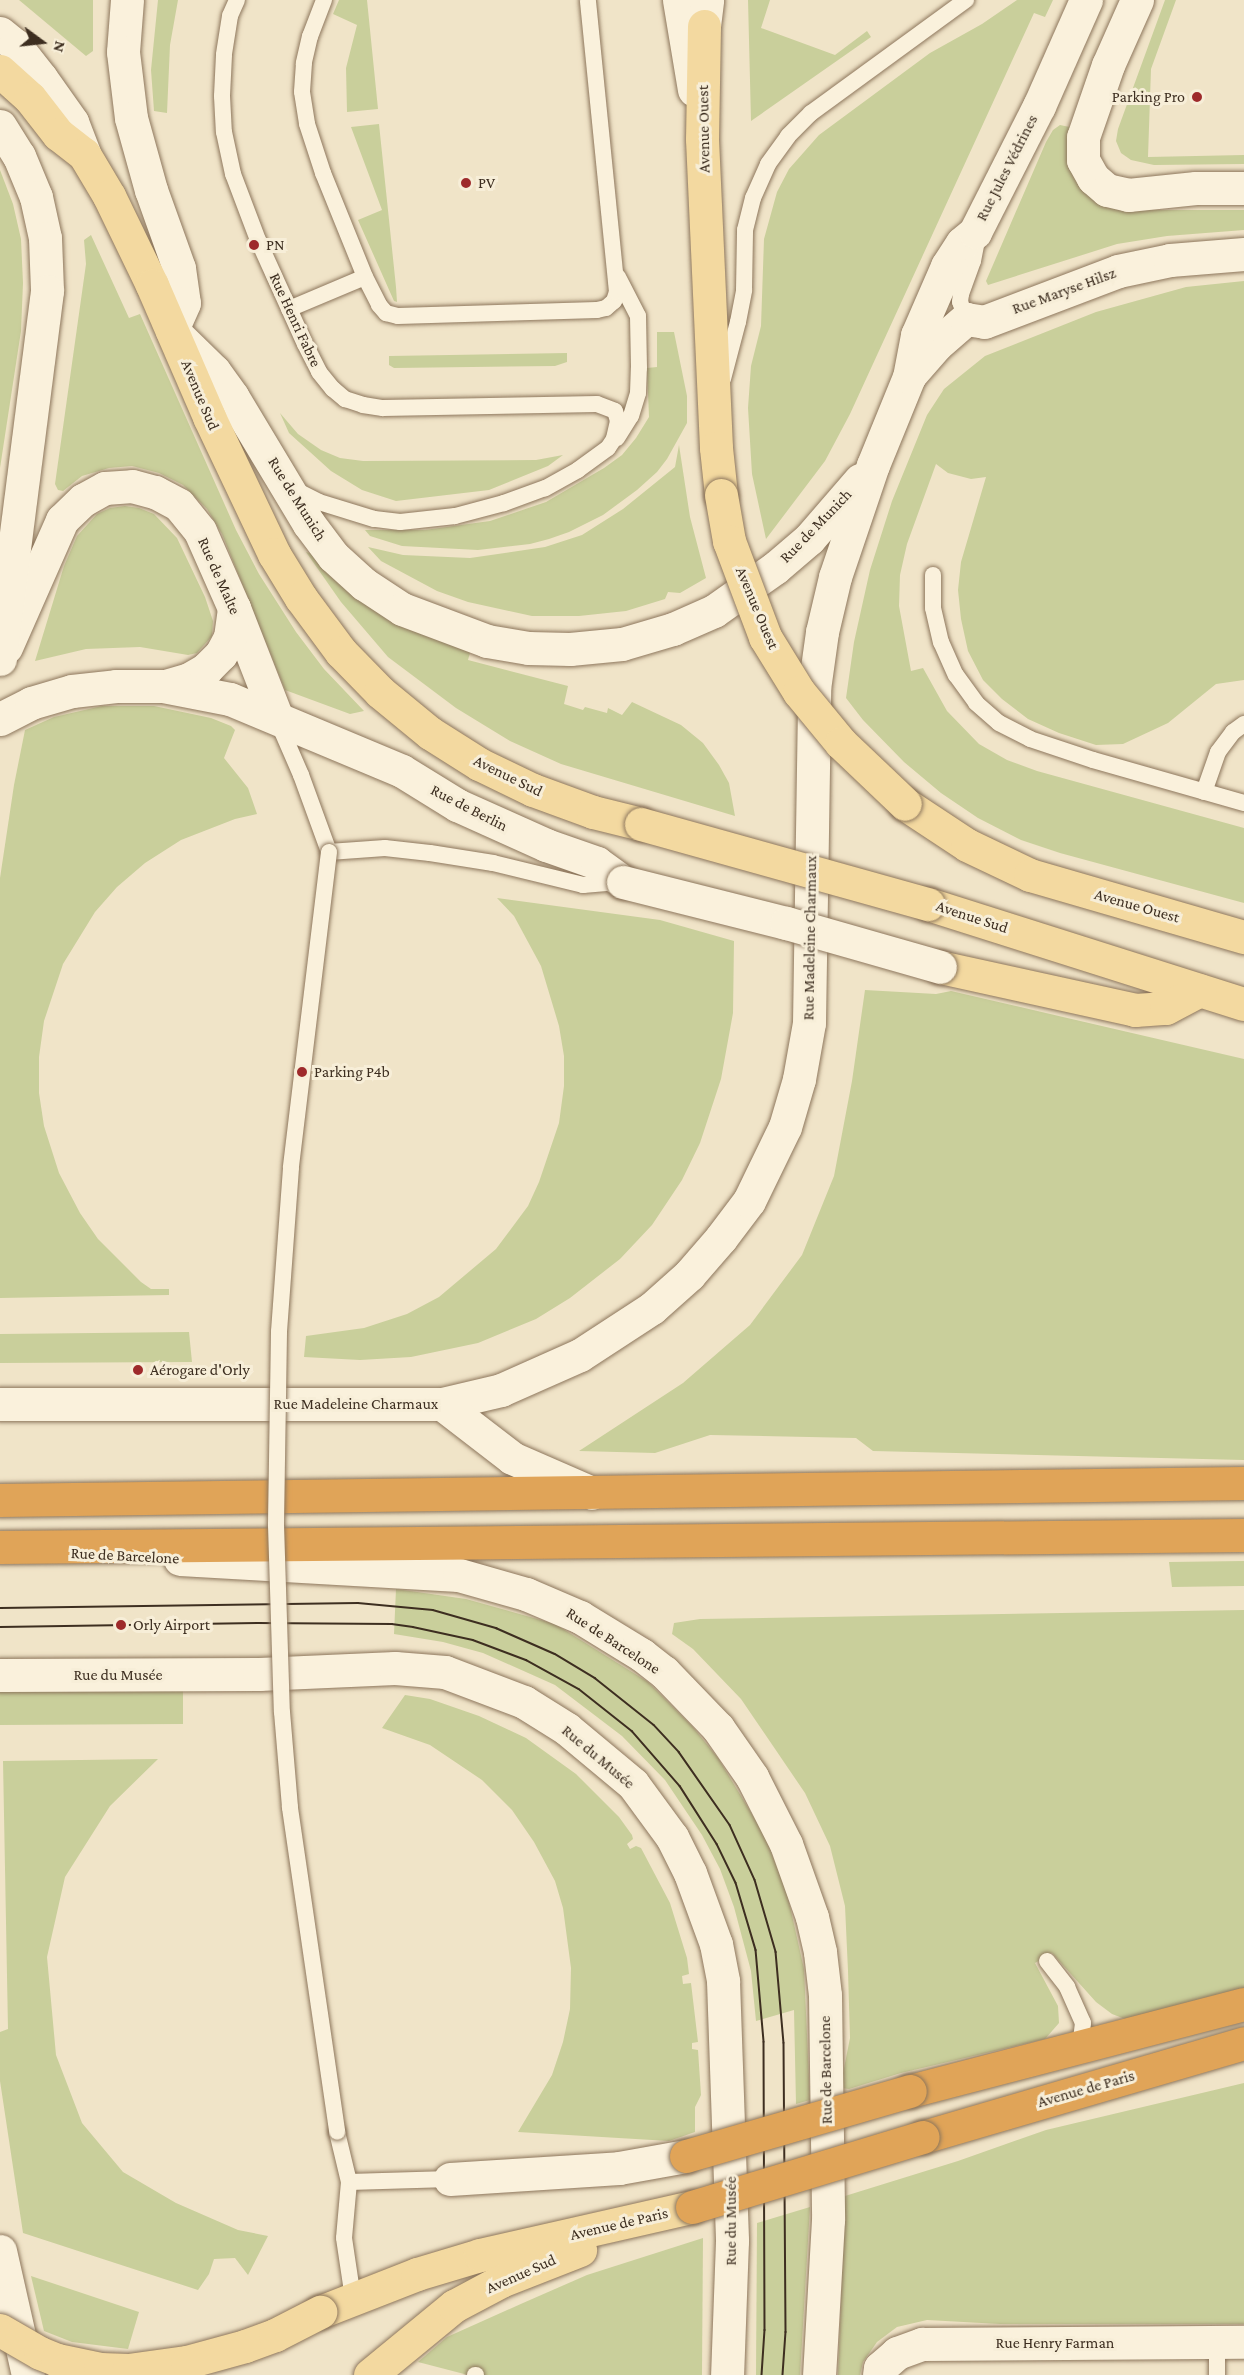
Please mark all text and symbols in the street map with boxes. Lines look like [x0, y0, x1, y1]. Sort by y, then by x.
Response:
north arrow [12, 12, 72, 72]
text: N [50, 39, 69, 54]
street label: Avenue Ouest [694, 85, 714, 173]
place label: Parking Pro [1112, 87, 1185, 107]
marker: Parking Pro [1190, 90, 1204, 104]
street label: Rue Jules Védrines [972, 112, 1042, 224]
place label: PV [478, 173, 495, 193]
marker: PV [459, 176, 473, 190]
place label: PN [266, 235, 285, 255]
marker: PN [247, 238, 261, 252]
street label: Rue Maryse Hilsz [1009, 263, 1119, 319]
street label: Rue Henri Fabre [265, 270, 325, 370]
street label: Avenue Sud [177, 357, 223, 433]
street label: Rue de Munich [264, 453, 330, 545]
street label: Rue de Munich [776, 485, 856, 567]
street label: Rue de Malte [193, 534, 245, 618]
street label: Avenue Ouest [731, 564, 783, 652]
street label: Avenue Sud [470, 751, 546, 801]
street label: Rue de Berlin [427, 780, 511, 836]
street label: Rue Madeleine Charmaux [799, 855, 821, 1021]
street label: Avenue Ouest [1092, 885, 1182, 927]
street label: Avenue Sud [934, 896, 1010, 938]
place label: Parking P4b [314, 1062, 390, 1082]
marker: Parking P4b [295, 1065, 309, 1079]
place label: Aérogare d'Orly [150, 1360, 250, 1380]
marker: Aérogare d'Orly [131, 1363, 145, 1377]
street label: Rue Madeleine Charmaux [274, 1394, 438, 1414]
street label: Rue de Barcelone [70, 1544, 180, 1568]
street label: Rue de Barcelone [562, 1603, 664, 1679]
place label: Orly Airport [133, 1615, 210, 1635]
marker: Orly Airport [114, 1618, 128, 1632]
street label: Rue du Musée [73, 1665, 163, 1685]
street label: Rue du Musée [558, 1721, 638, 1793]
street label: Rue de Barcelone [815, 2016, 837, 2124]
street label: Avenue de Paris [1035, 2066, 1137, 2112]
street label: Rue du Musée [721, 2176, 741, 2266]
street label: Avenue de Paris [568, 2203, 670, 2245]
street label: Avenue Sud [483, 2250, 559, 2298]
street label: Rue Henry Farman [996, 2333, 1114, 2353]

